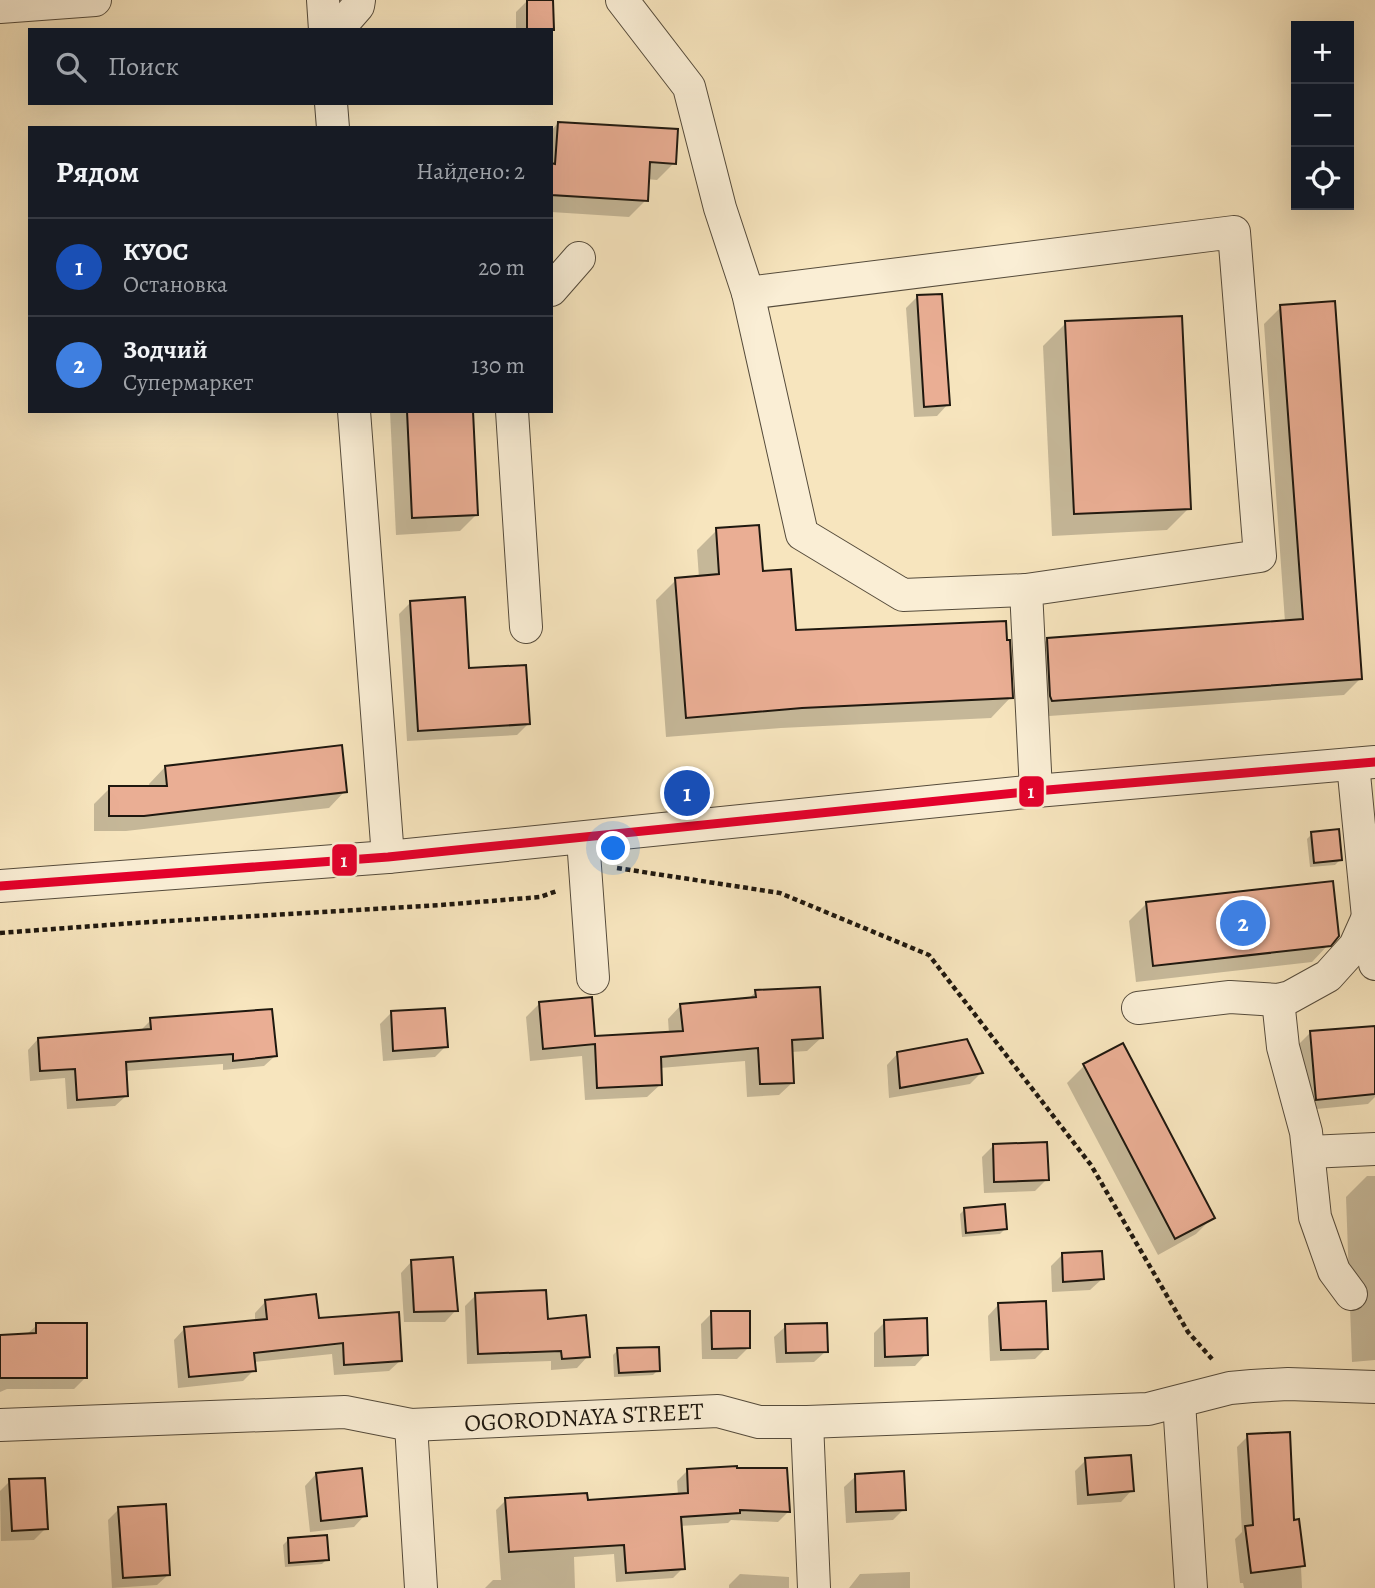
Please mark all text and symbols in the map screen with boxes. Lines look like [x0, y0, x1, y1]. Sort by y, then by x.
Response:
map controls [1291, 21, 1354, 210]
button: + [1291, 21, 1354, 84]
search box [28, 28, 553, 105]
icon: search [52, 48, 90, 86]
text: Поиск [108, 49, 179, 84]
button: − [1291, 84, 1354, 147]
button: locate [1291, 147, 1354, 210]
text: Рядом [56, 152, 139, 192]
text: Найдено: 2 [416, 156, 525, 187]
text: КУОС [123, 234, 188, 269]
text: 1 [75, 252, 83, 283]
text: 20 m [478, 252, 525, 283]
text: Остановка [123, 269, 228, 300]
text: Зодчий [123, 332, 208, 367]
text: 2 [73, 350, 85, 381]
text: 130 m [472, 350, 525, 381]
text: Супермаркет [123, 367, 254, 398]
pin: 1 [664, 767, 710, 819]
line badge: 1 [1018, 775, 1045, 808]
text: 1 [1028, 779, 1035, 805]
your location [596, 831, 630, 865]
line badge: 1 [331, 843, 358, 877]
text: 1 [341, 848, 348, 874]
pin: 2 [1220, 897, 1266, 949]
street label: OGORODNAYA STREET [463, 1395, 705, 1439]

